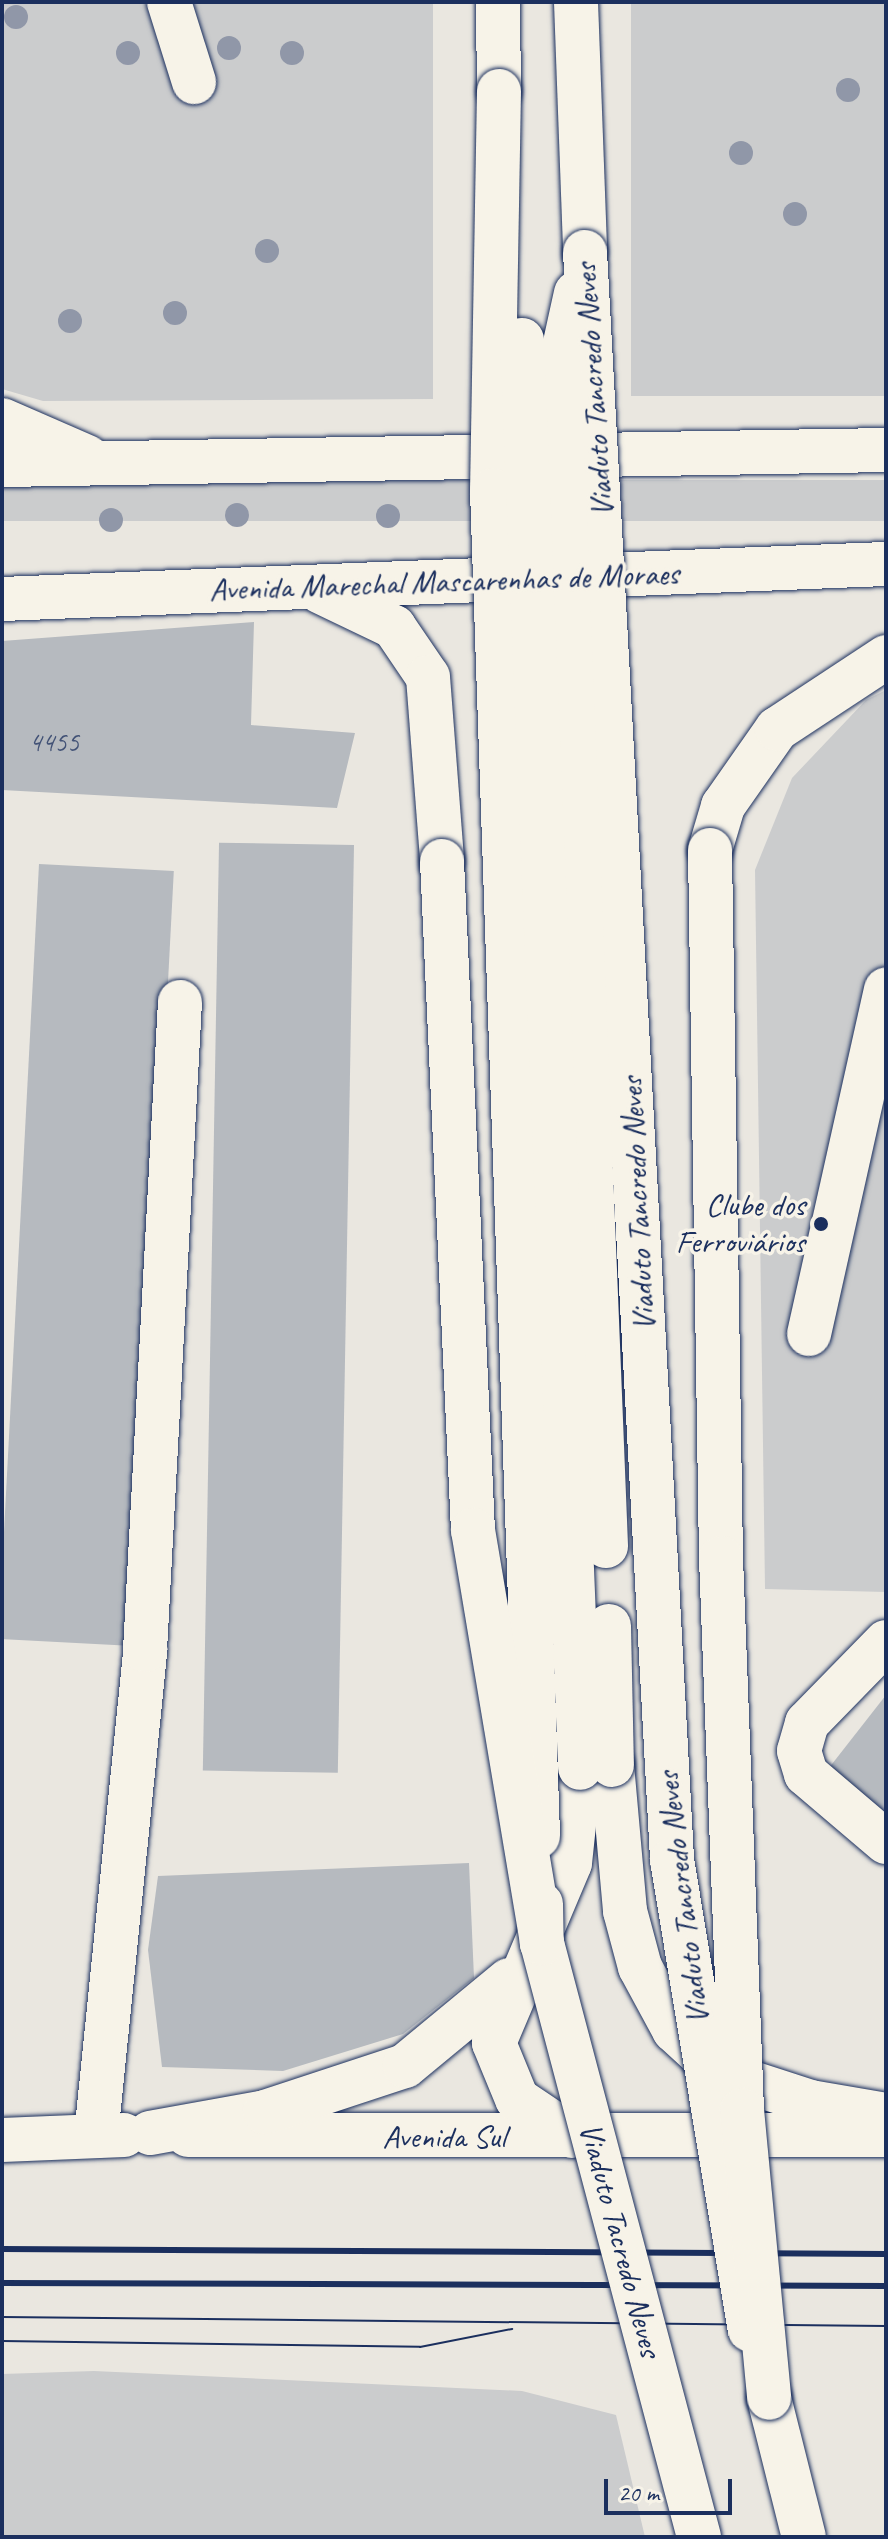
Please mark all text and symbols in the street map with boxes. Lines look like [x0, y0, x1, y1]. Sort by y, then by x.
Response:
street label: Viaduto Tancredo Neves [566, 261, 622, 519]
street label: Avenida Marechal Mascarenhas de Moraes [210, 555, 678, 609]
house number: 4455 [29, 725, 79, 759]
street label: Viaduto Tancredo Neves [612, 1076, 664, 1332]
place label: Clube dos Ferroviários [676, 1187, 805, 1262]
marker: Clube dos Ferroviários [812, 1215, 830, 1233]
street label: Viaduto Tancredo Neves [648, 1769, 718, 2027]
street label: Avenida Sul [382, 2118, 506, 2156]
street label: Viaduto Tacredo Neves [570, 2119, 670, 2361]
scale bar [608, 2463, 736, 2513]
text: 20 m [618, 2478, 659, 2508]

